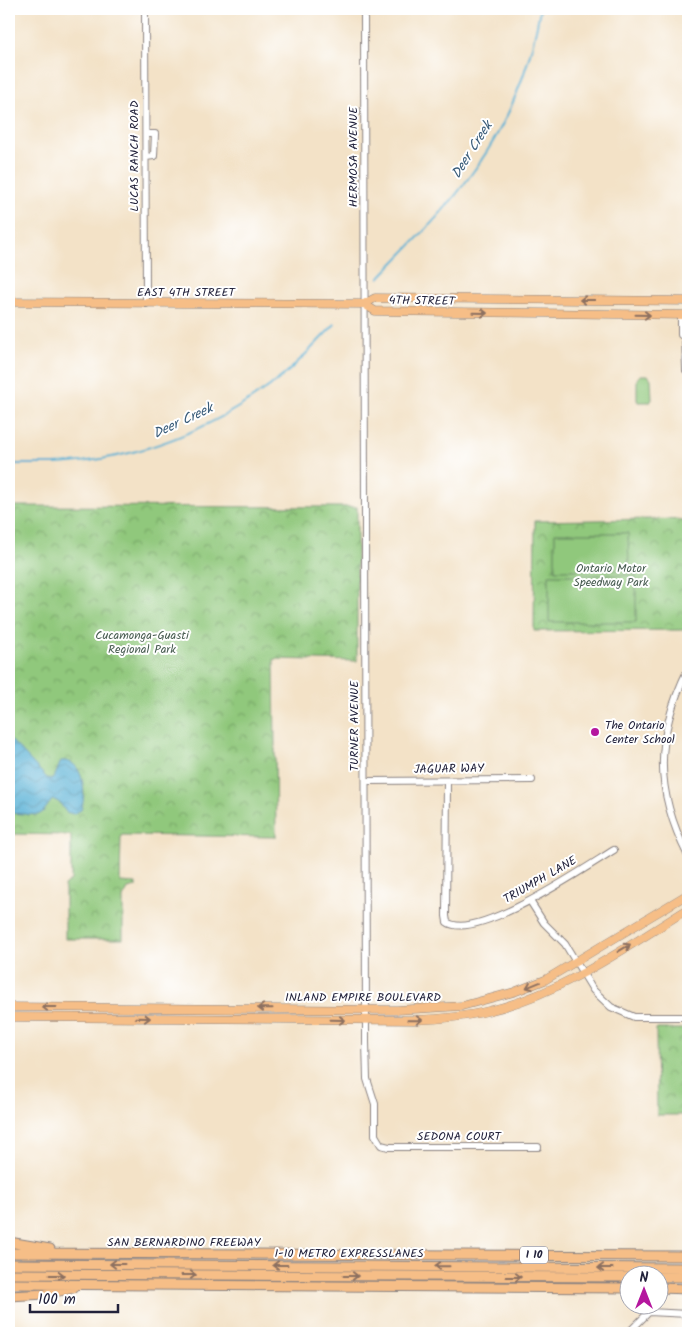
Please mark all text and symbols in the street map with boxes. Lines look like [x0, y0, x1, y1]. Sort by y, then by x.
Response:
street label: LUCAS RANCH ROAD [125, 100, 144, 212]
street label: HERMOSA AVENUE [344, 106, 363, 207]
water label: Deer Creek [446, 115, 500, 183]
street label: EAST 4TH STREET [137, 283, 237, 302]
street label: 4TH STREET [389, 291, 457, 311]
one-way arrow [579, 295, 596, 305]
one-way arrow [472, 308, 488, 318]
one-way arrow [634, 310, 651, 320]
water label: Deer Creek [149, 396, 219, 445]
park label: Ontario Motor Speedway Park [574, 559, 649, 592]
park label: Cucamonga-Guasti Regional Park [95, 626, 190, 659]
street label: TURNER AVENUE [345, 680, 364, 771]
place label: The Ontario Center School [605, 716, 675, 749]
marker: The Ontario Center School [589, 726, 601, 738]
street label: JAGUAR WAY [414, 759, 485, 779]
street label: TRIUMPH LANE [500, 851, 581, 909]
one-way arrow [617, 943, 631, 953]
one-way arrow [526, 981, 541, 990]
street label: INLAND EMPIRE BOULEVARD [285, 988, 441, 1007]
one-way arrow [42, 1002, 58, 1012]
one-way arrow [257, 1003, 273, 1013]
one-way arrow [134, 1013, 151, 1023]
one-way arrow [330, 1015, 346, 1025]
one-way arrow [406, 1015, 423, 1025]
street label: SEDONA COURT [417, 1127, 503, 1146]
street label: SAN BERNARDINO FREEWAY [107, 1233, 262, 1252]
street label: I-10 METRO EXPRESSLANES [274, 1244, 424, 1263]
road number: I 10 [520, 1246, 548, 1264]
one-way arrow [109, 1259, 126, 1269]
one-way arrow [272, 1260, 288, 1270]
one-way arrow [434, 1261, 450, 1271]
one-way arrow [597, 1263, 613, 1273]
north arrow [620, 1264, 670, 1314]
text: N [640, 1267, 649, 1289]
one-way arrow [49, 1270, 65, 1279]
one-way arrow [180, 1270, 196, 1280]
one-way arrow [342, 1271, 359, 1281]
one-way arrow [505, 1272, 521, 1282]
scale bar [30, 1282, 118, 1314]
text: 100 m [38, 1288, 76, 1312]

